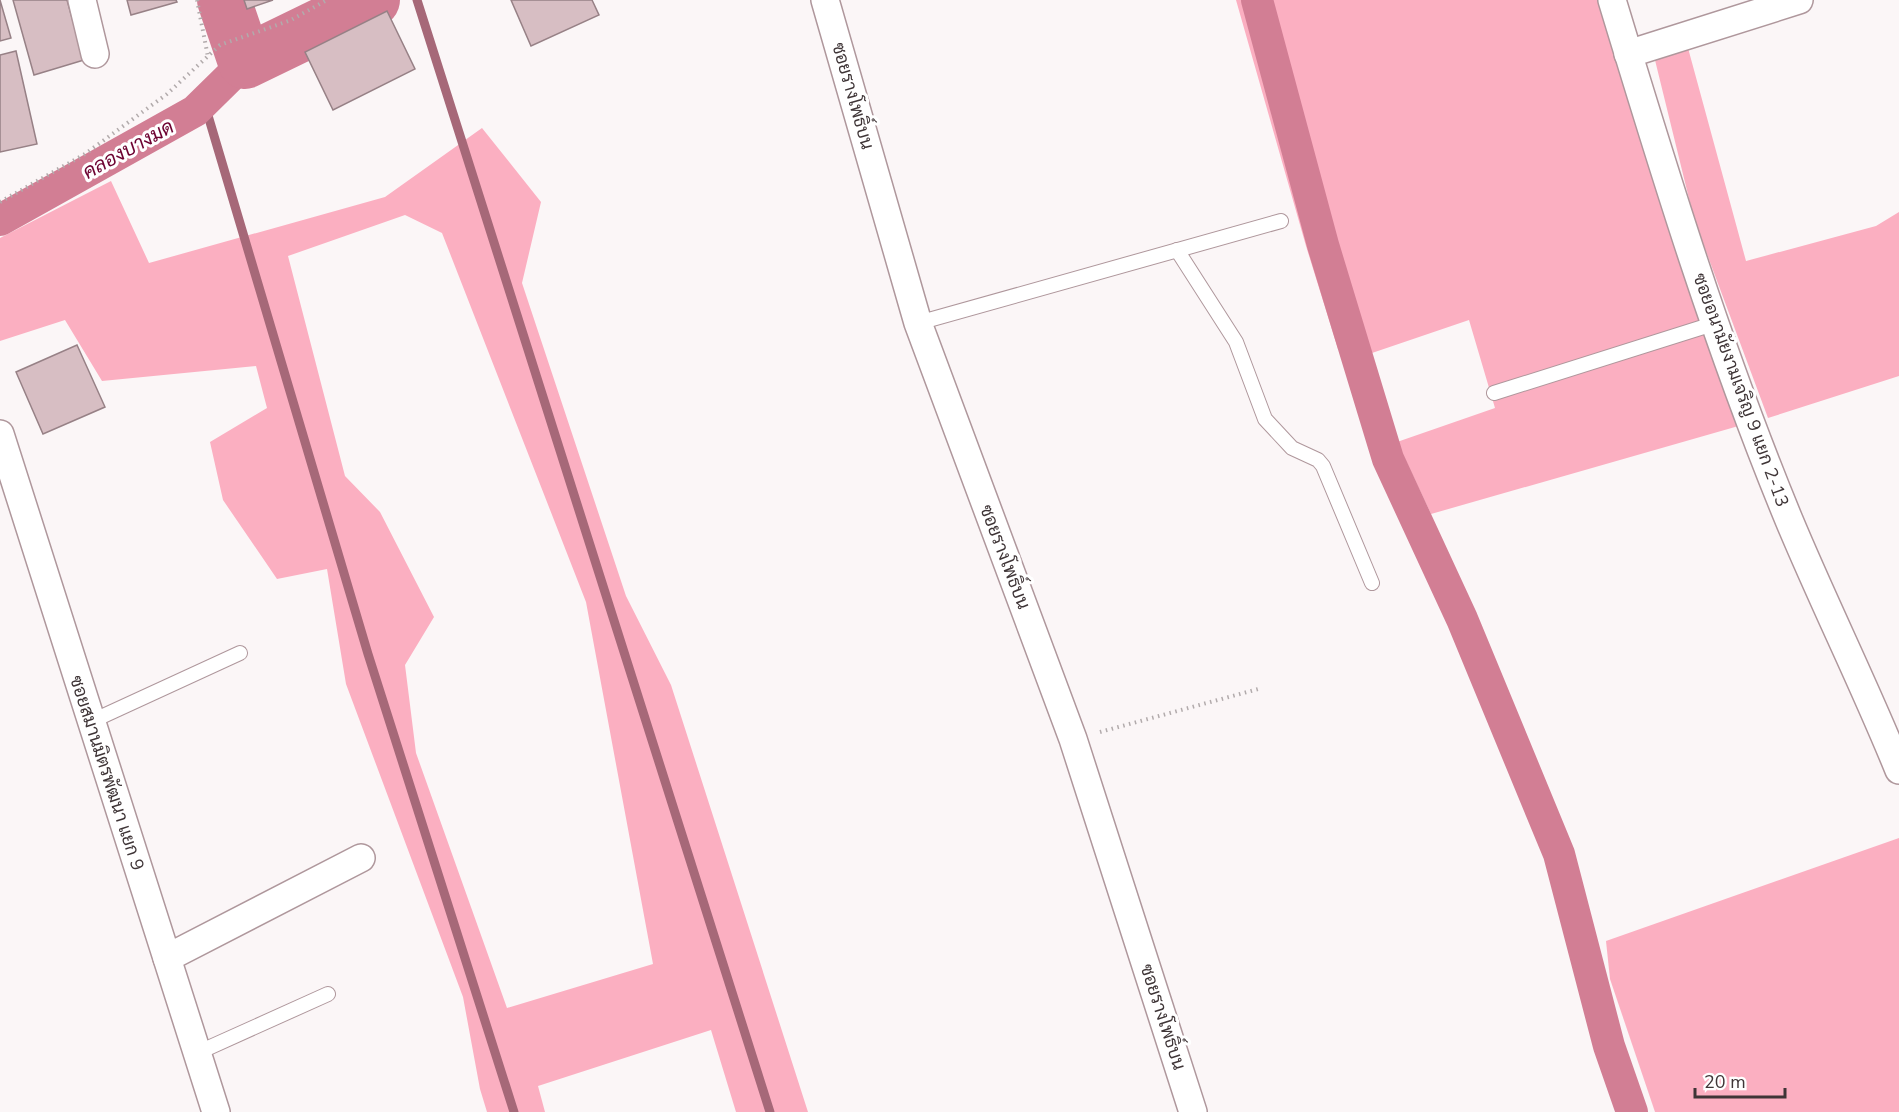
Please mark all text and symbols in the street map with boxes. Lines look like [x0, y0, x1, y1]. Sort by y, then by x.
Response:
street label: ซอยรางโพธิ์บน [826, 39, 884, 152]
water label: คลองบางมด [78, 113, 179, 186]
street label: ซอยอนามัยงามเจริญ 9 แยก 2-13 [1687, 270, 1795, 510]
street label: ซอยรางโพธิ์บน [974, 500, 1040, 613]
street label: ซอยสมานมิตรพัฒนา แยก 9 [64, 672, 150, 874]
street label: ซอยรางโพธิ์บน [1135, 960, 1195, 1073]
scale bar [1695, 1061, 1785, 1099]
text: 20 m [1704, 1070, 1746, 1094]

